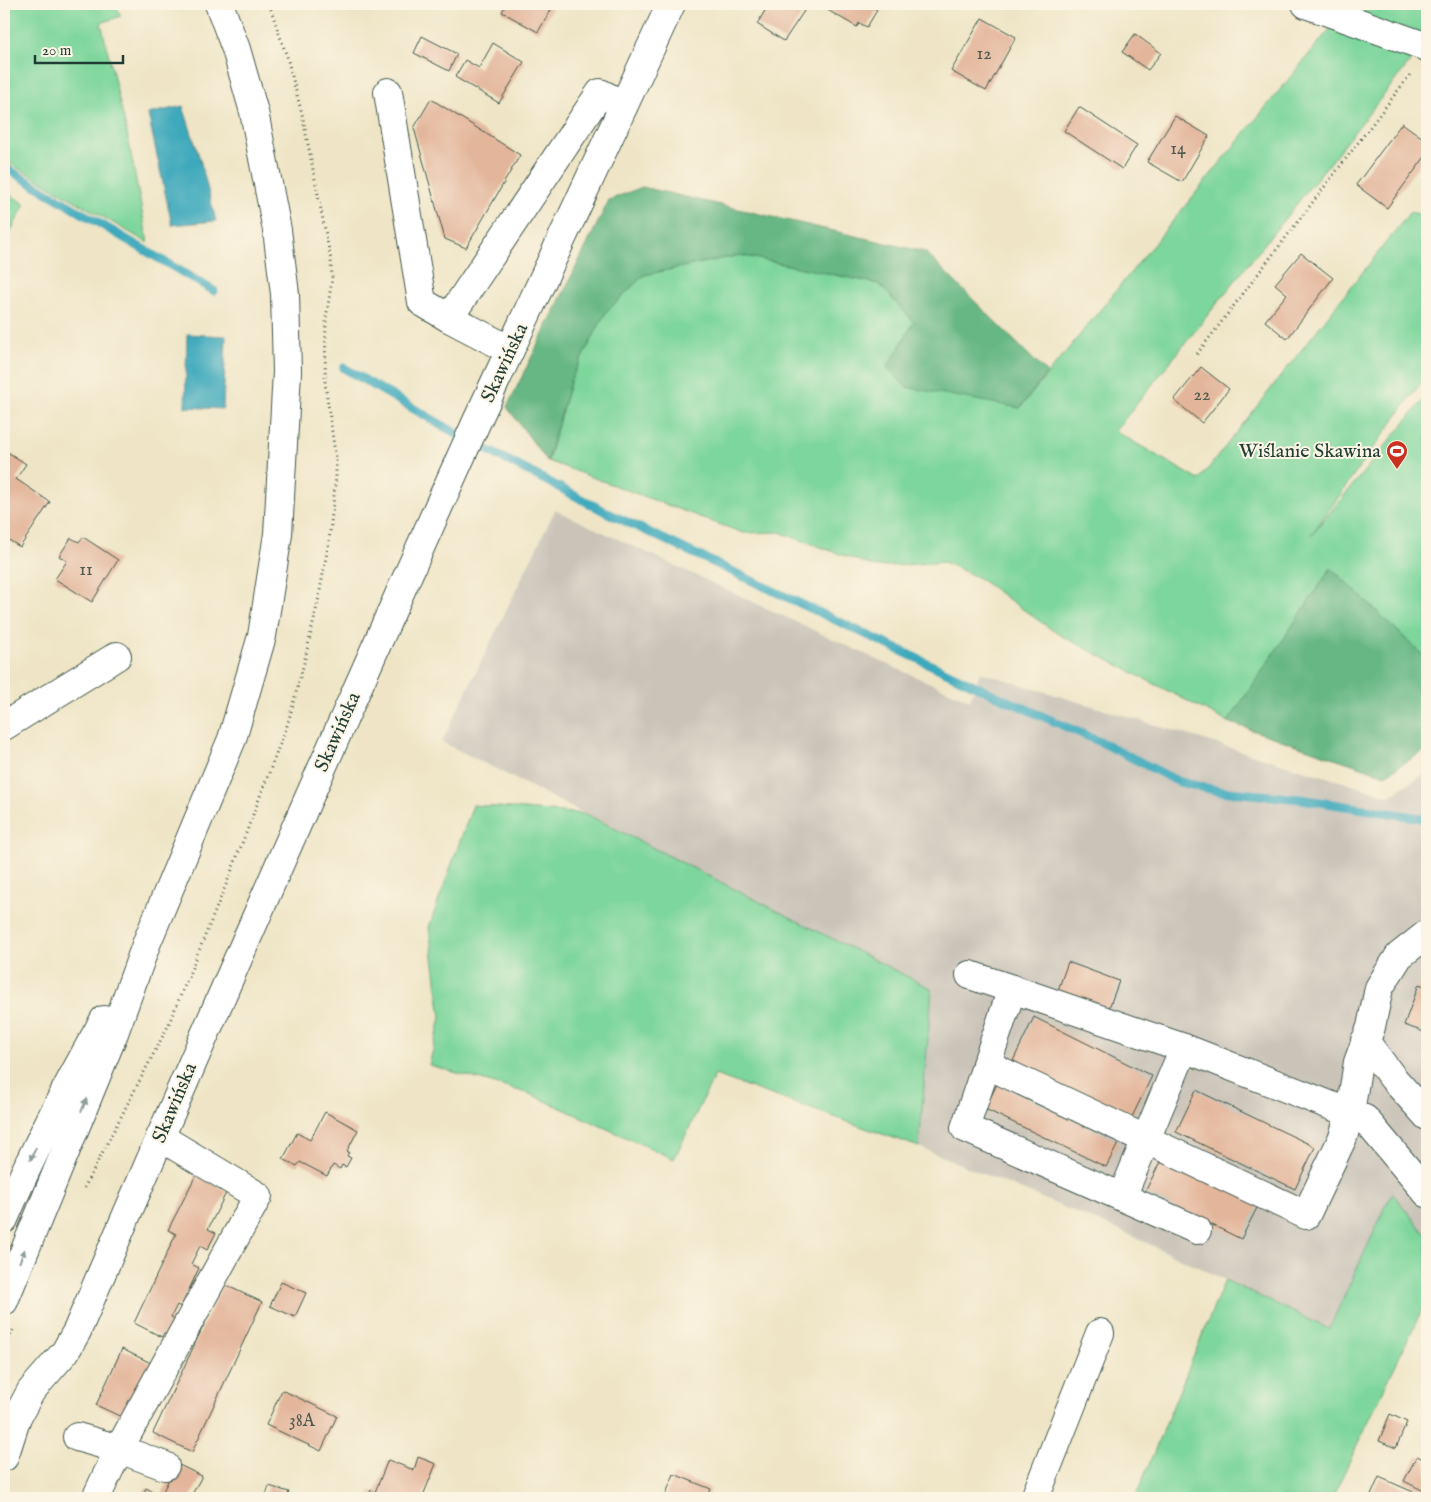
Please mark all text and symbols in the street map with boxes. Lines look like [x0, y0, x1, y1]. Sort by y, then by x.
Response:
scale bar [35, 32, 122, 64]
text: 20 m [42, 41, 72, 60]
house number: 12 [976, 43, 992, 66]
house number: 14 [1170, 138, 1186, 161]
street label: Skawińska [476, 319, 534, 407]
house number: 22 [1194, 384, 1210, 407]
place label: Wiślanie Skawina [1239, 439, 1381, 464]
sports icon: Wiślanie Skawina [1385, 439, 1409, 470]
house number: 11 [79, 559, 93, 582]
street label: Skawińska [309, 688, 367, 776]
street label: Skawińska [147, 1059, 203, 1147]
one-way arrow [81, 1098, 89, 1112]
one-way arrow [28, 1147, 36, 1161]
one-way arrow [19, 1249, 27, 1263]
house number: 38A [289, 1410, 316, 1433]

